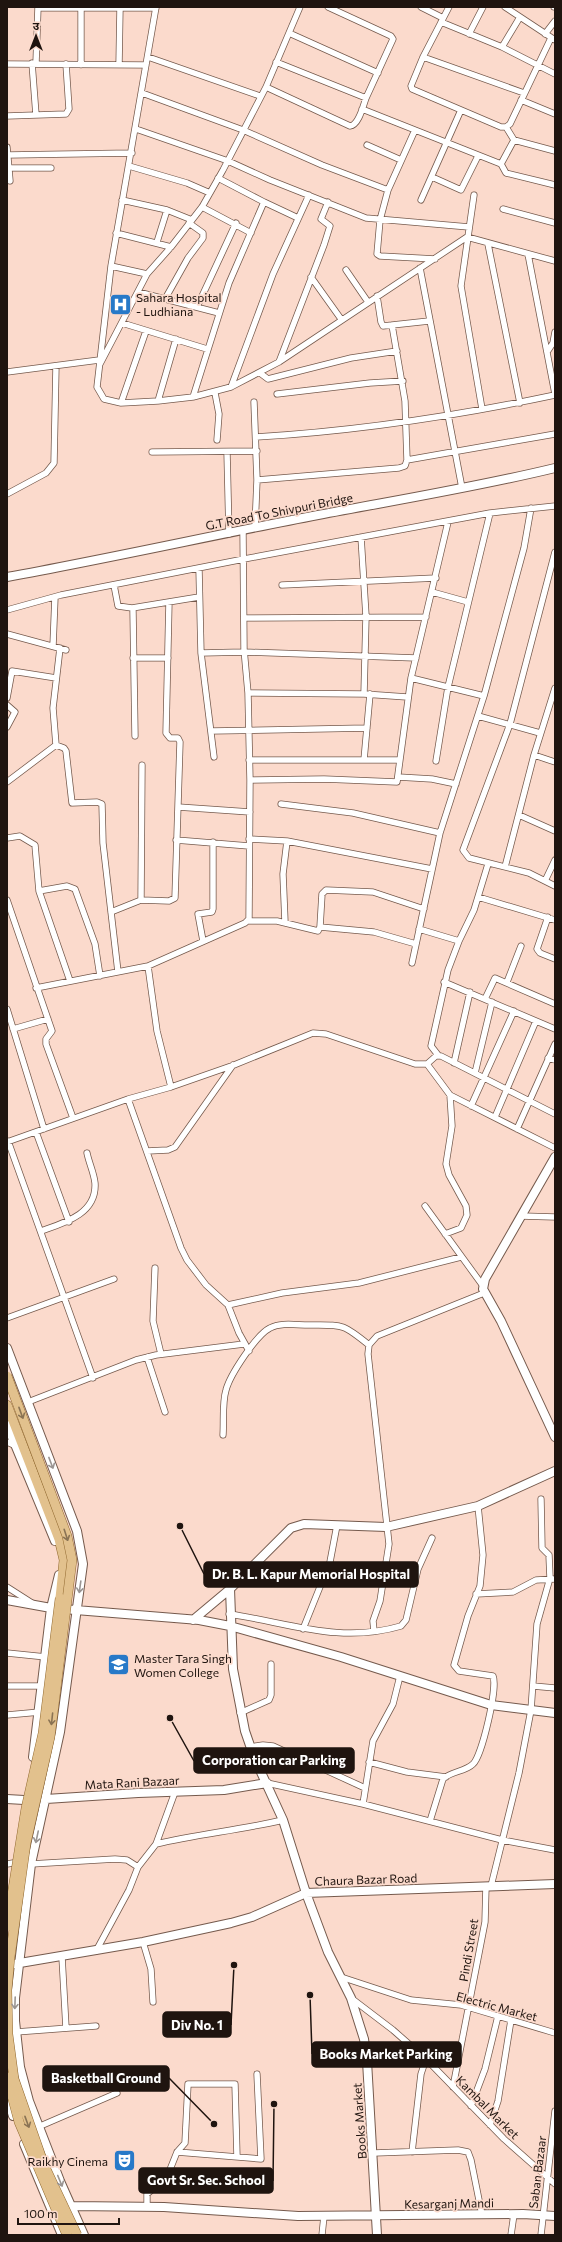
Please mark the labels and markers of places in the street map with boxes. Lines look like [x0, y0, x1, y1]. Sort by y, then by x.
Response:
place label: Sahara Hospital - Ludhiana [136, 290, 222, 318]
hospital icon: Sahara Hospital - Ludhiana [108, 291, 134, 317]
callout: Dr. B. L. Kapur Memorial Hospital [204, 1562, 418, 1587]
place label: Master Tara Singh Women College [134, 1651, 232, 1679]
school or university icon: Master Tara Singh Women College [105, 1652, 131, 1678]
callout: Corporation car Parking [194, 1748, 354, 1773]
callout: Div No. 1 [163, 2012, 231, 2037]
callout: Books Market Parking [312, 2042, 461, 2067]
callout: Basketball Ground [43, 2066, 169, 2091]
theatre icon: Raikhy Cinema [111, 2148, 137, 2174]
place label: Raikhy Cinema [28, 2154, 108, 2168]
callout: Govt Sr. Sec. School [139, 2168, 273, 2193]

